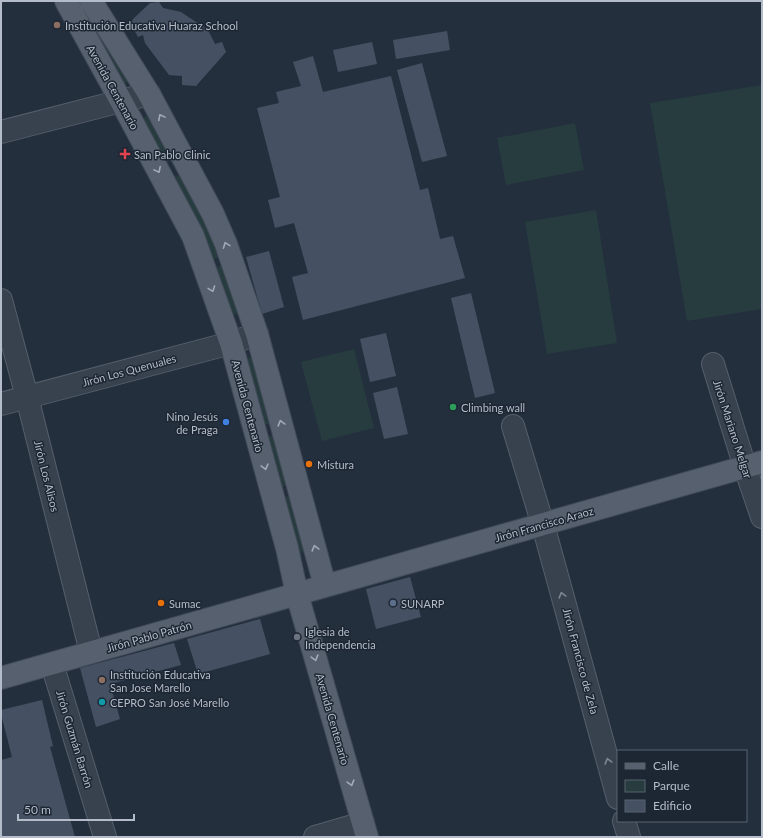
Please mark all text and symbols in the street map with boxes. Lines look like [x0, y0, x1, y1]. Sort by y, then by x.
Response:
place label: Institución Educativa Huaraz School [65, 19, 238, 32]
marker: Institución Educativa Huaraz School [52, 20, 62, 30]
street label: Avenida Centenario [84, 42, 142, 132]
one-way arrow [158, 114, 166, 121]
marker: San Pablo Clinic [119, 148, 131, 160]
place label: San Pablo Clinic [134, 148, 211, 161]
one-way arrow [153, 166, 161, 174]
one-way arrow [223, 242, 231, 249]
one-way arrow [207, 285, 215, 292]
street label: Jirón Los Quenuales [81, 351, 178, 389]
street label: Avenida Centenario [229, 358, 267, 454]
street label: Jirón Mariano Melgar [711, 378, 755, 480]
place label: Climbing wall [461, 401, 525, 414]
marker: Climbing wall [448, 402, 458, 412]
place label: Nino Jesús de Praga [166, 410, 218, 436]
marker: Nino Jesús de Praga [221, 417, 231, 427]
one-way arrow [277, 420, 285, 426]
street label: Jirón Los Alisos [32, 439, 62, 513]
place label: Mistura [317, 458, 354, 471]
marker: Mistura [304, 459, 314, 469]
one-way arrow [260, 463, 268, 470]
street label: Jirón Francisco Araoz [493, 504, 595, 544]
one-way arrow [311, 545, 320, 552]
one-way arrow [558, 592, 567, 599]
place label: Sumac [169, 597, 201, 610]
place label: SUNARP [401, 597, 445, 610]
marker: Sumac [156, 598, 166, 608]
marker: SUNARP [388, 598, 398, 608]
street label: Jirón Francisco de Zela [561, 607, 601, 715]
street label: Jirón Pablo Patrón [105, 618, 193, 654]
place label: Iglesia de Independencia [305, 625, 376, 651]
marker: Iglesia de Independencia [292, 632, 302, 642]
one-way arrow [310, 655, 319, 662]
place label: Institución Educativa San Jose Marello [110, 668, 211, 694]
street label: Avenida Centenario [314, 672, 352, 766]
marker: Institución Educativa San Jose Marello [97, 675, 107, 685]
street label: Jirón Guzmán Barrón [54, 689, 96, 789]
place label: CEPRO San José Marello [110, 696, 229, 709]
marker: CEPRO San José Marello [97, 697, 107, 707]
legend [617, 750, 747, 822]
one-way arrow [604, 758, 613, 765]
text: Calle [653, 758, 679, 773]
text: Parque [653, 778, 690, 793]
one-way arrow [346, 780, 355, 787]
scale bar [18, 796, 134, 822]
text: Edificio [653, 798, 692, 813]
text: 50 m [24, 802, 51, 817]

